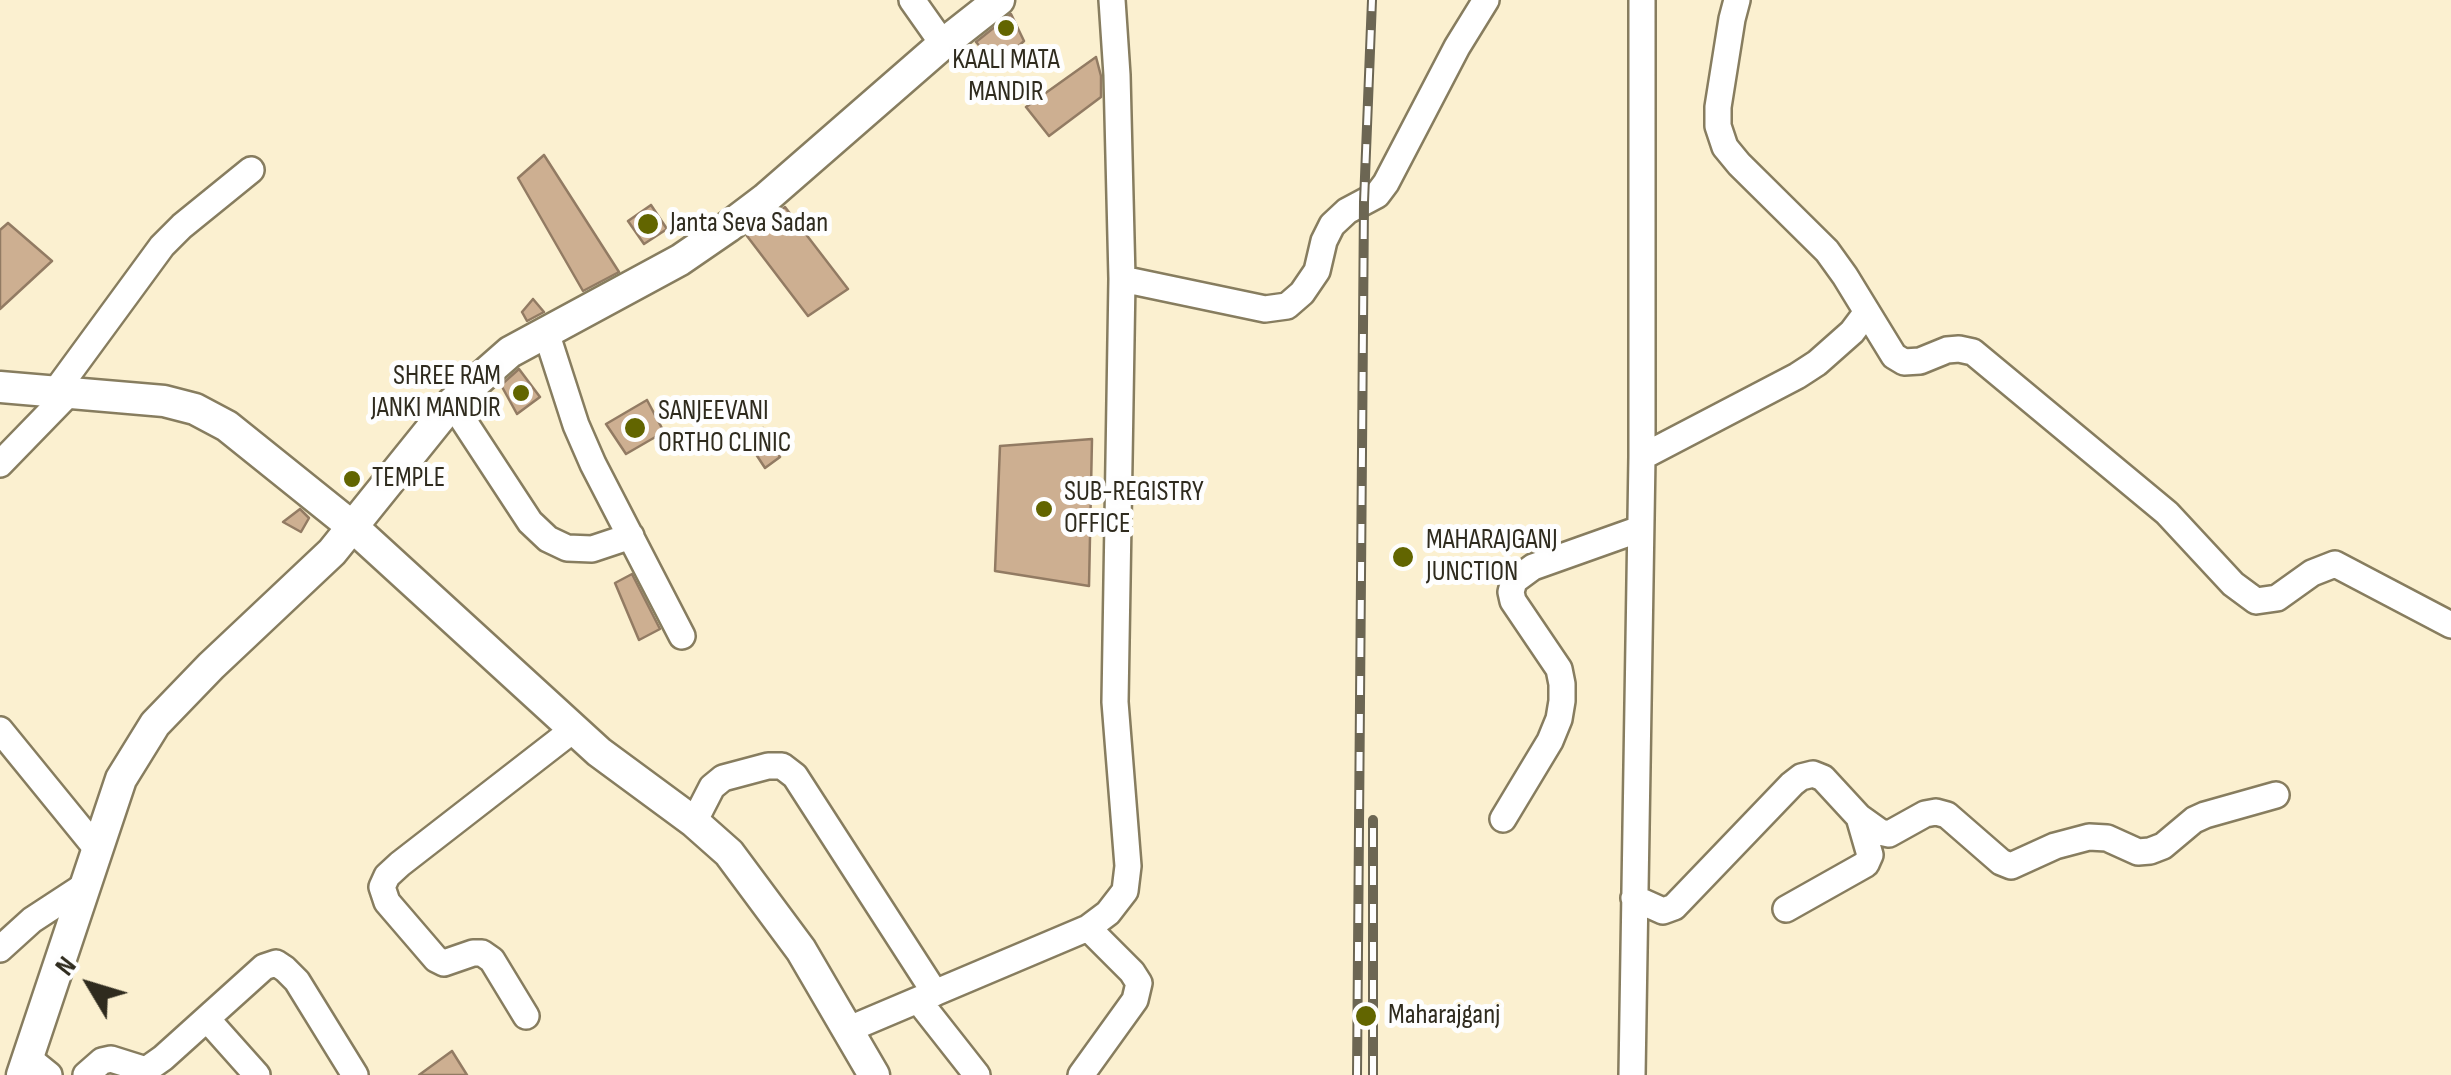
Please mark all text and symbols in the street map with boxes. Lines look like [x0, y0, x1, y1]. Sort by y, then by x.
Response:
marker: KAALI MATA MANDIR [995, 17, 1017, 39]
place label: KAALI MATA MANDIR [952, 44, 1060, 110]
place label: Janta Seva Sadan [670, 207, 828, 241]
marker: Janta Seva Sadan [635, 211, 661, 237]
place label: SHREE RAM JANKI MANDIR [371, 360, 501, 426]
marker: SHREE RAM JANKI MANDIR [510, 382, 532, 404]
place label: SANJEEVANI ORTHO CLINIC [658, 395, 791, 461]
marker: SANJEEVANI ORTHO CLINIC [622, 415, 648, 441]
place label: TEMPLE [372, 462, 445, 496]
marker: TEMPLE [341, 468, 363, 490]
place label: SUB-REGISTRY OFFICE [1064, 476, 1204, 542]
marker: SUB-REGISTRY OFFICE [1033, 498, 1055, 520]
place label: MAHARAJGANJ JUNCTION [1426, 524, 1558, 590]
marker: MAHARAJGANJ JUNCTION [1390, 544, 1416, 570]
north arrow [40, 935, 140, 1035]
text: N [48, 950, 84, 982]
place label: Maharajganj [1388, 999, 1500, 1033]
marker: Maharajganj [1353, 1003, 1379, 1029]

